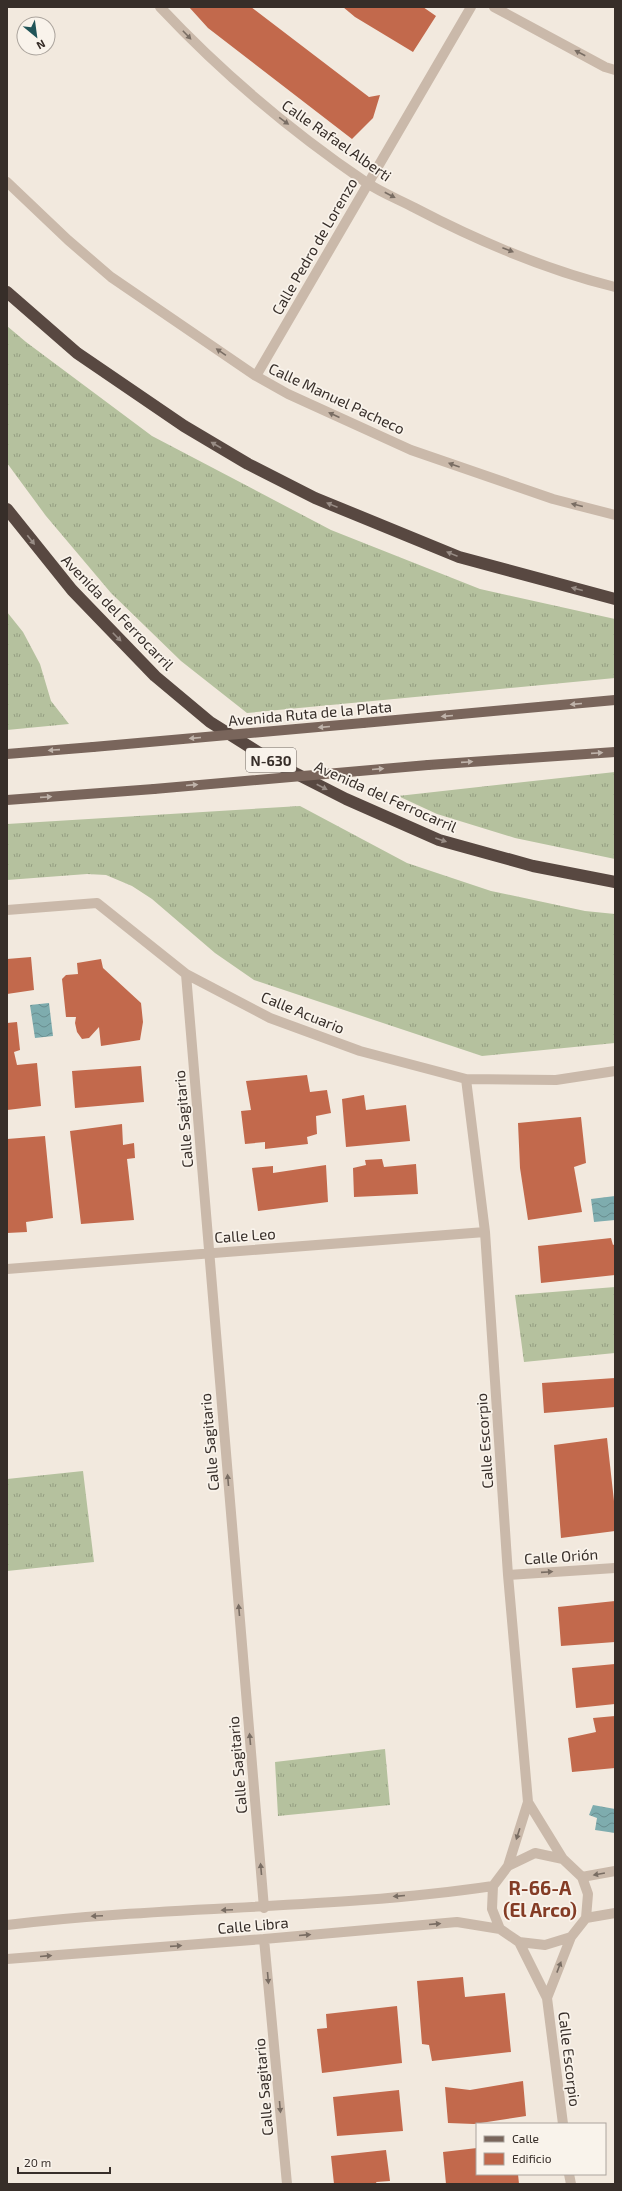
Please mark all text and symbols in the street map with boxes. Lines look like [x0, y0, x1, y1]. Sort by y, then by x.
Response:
north arrow [16, 16, 56, 56]
one-way arrow [182, 30, 191, 40]
text: N [34, 38, 48, 53]
one-way arrow [574, 50, 586, 57]
street label: Calle Rafael Alberti [279, 95, 395, 185]
one-way arrow [278, 117, 289, 126]
street label: Calle Pedro de Lorenzo [267, 174, 361, 318]
one-way arrow [385, 192, 396, 199]
one-way arrow [503, 248, 515, 254]
one-way arrow [215, 348, 226, 356]
street label: Calle Manuel Pacheco [266, 359, 408, 437]
one-way arrow [328, 411, 340, 418]
one-way arrow [210, 442, 222, 449]
one-way arrow [447, 462, 459, 468]
one-way arrow [326, 502, 337, 508]
one-way arrow [571, 502, 583, 508]
one-way arrow [27, 534, 35, 545]
street label: Avenida del Ferrocarril [58, 550, 178, 674]
one-way arrow [446, 551, 458, 558]
one-way arrow [571, 586, 583, 592]
one-way arrow [112, 632, 121, 642]
street label: Avenida Ruta de la Plata [227, 697, 393, 729]
one-way arrow [570, 701, 582, 707]
one-way arrow [441, 712, 453, 719]
one-way arrow [318, 724, 330, 730]
one-way arrow [189, 735, 201, 742]
one-way arrow [48, 747, 60, 754]
road number: N-630 [246, 748, 296, 772]
one-way arrow [591, 750, 604, 756]
street label: Avenida del Ferrocarril [312, 757, 460, 836]
one-way arrow [461, 759, 473, 766]
one-way arrow [372, 766, 384, 773]
one-way arrow [186, 782, 198, 789]
one-way arrow [316, 784, 328, 790]
one-way arrow [40, 794, 52, 801]
one-way arrow [435, 837, 447, 843]
street label: Calle Acuario [259, 987, 347, 1037]
street label: Calle Sagitario [170, 1069, 196, 1169]
street label: Calle Leo [214, 1224, 276, 1246]
street label: Calle Sagitario [196, 1392, 222, 1492]
street label: Calle Escorpio [472, 1393, 496, 1489]
one-way arrow [224, 1474, 231, 1486]
street label: Calle Orión [523, 1544, 599, 1568]
one-way arrow [541, 1569, 553, 1576]
one-way arrow [235, 1604, 242, 1616]
street label: Calle Sagitario [224, 1715, 250, 1815]
one-way arrow [246, 1733, 253, 1745]
one-way arrow [515, 1828, 521, 1840]
one-way arrow [257, 1863, 264, 1875]
one-way arrow [593, 1871, 605, 1877]
district label: R-66-A (El Arco) [503, 1876, 577, 1921]
one-way arrow [392, 1893, 405, 1900]
one-way arrow [221, 1906, 233, 1913]
one-way arrow [91, 1913, 103, 1920]
street label: Calle Libra [217, 1913, 289, 1937]
one-way arrow [429, 1920, 441, 1927]
one-way arrow [299, 1932, 311, 1939]
one-way arrow [169, 1942, 182, 1949]
one-way arrow [40, 1952, 52, 1959]
one-way arrow [557, 1961, 563, 1973]
one-way arrow [265, 1972, 272, 1984]
street label: Calle Escorpio [555, 2010, 585, 2108]
street label: Calle Sagitario [250, 2037, 276, 2137]
one-way arrow [276, 2101, 283, 2113]
legend [476, 2123, 606, 2175]
text: Calle [512, 2131, 539, 2145]
scale bar [18, 2149, 110, 2175]
text: Edificio [512, 2151, 552, 2165]
text: 20 m [24, 2155, 51, 2169]

